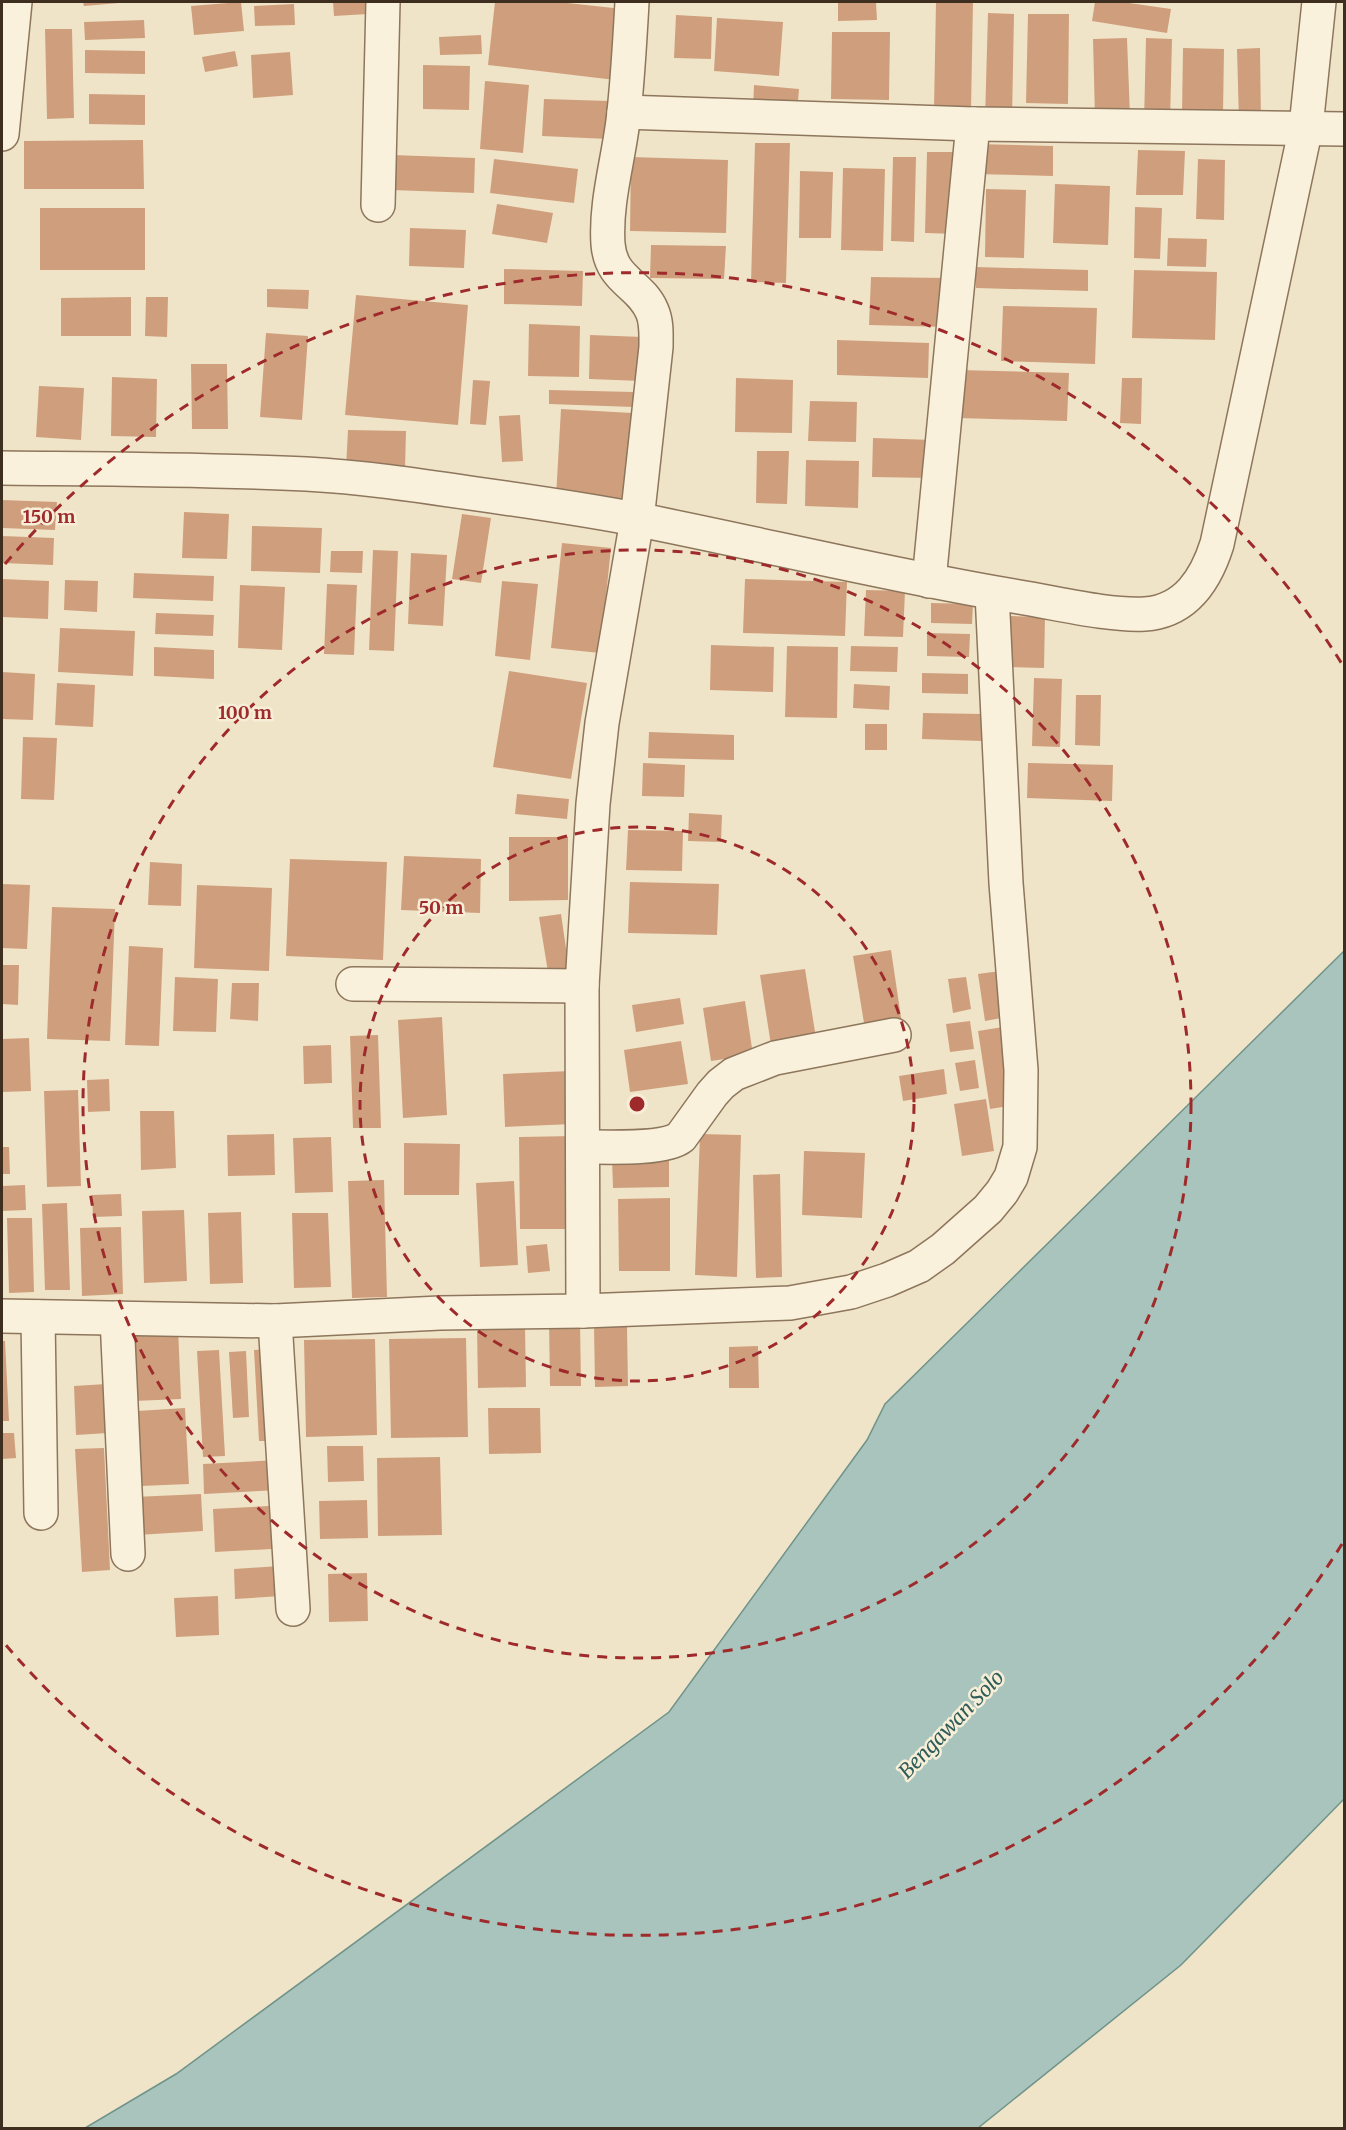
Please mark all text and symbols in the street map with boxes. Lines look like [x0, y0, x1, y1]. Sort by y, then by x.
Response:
text: 150 m [23, 505, 75, 528]
text: 100 m [218, 701, 272, 724]
text: 50 m [419, 896, 463, 919]
centre of rings [627, 1094, 647, 1114]
water label: Bengawan Solo [893, 1665, 1009, 1783]

